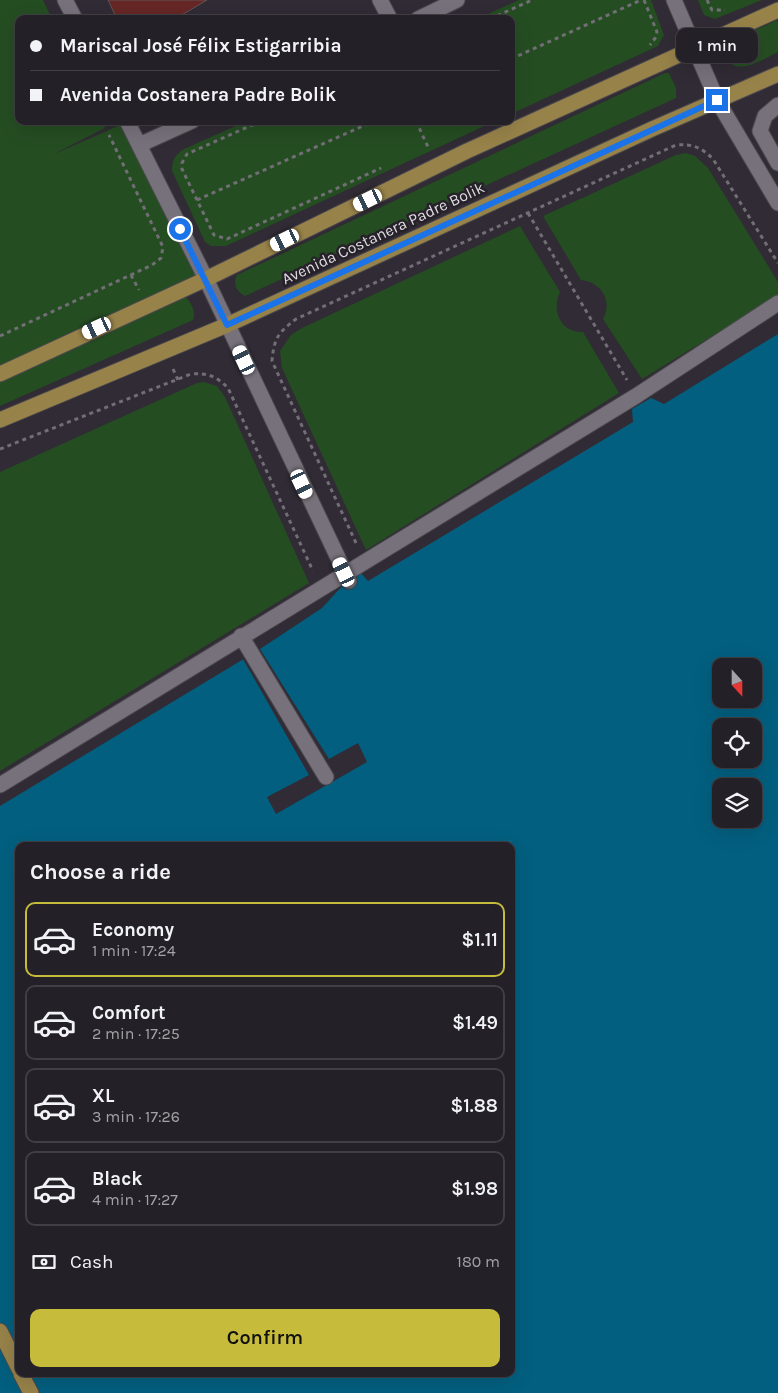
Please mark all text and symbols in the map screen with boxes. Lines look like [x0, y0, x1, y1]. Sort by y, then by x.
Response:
callout: 1 min [676, 28, 758, 62]
text: Mariscal José Félix Estigarribia [60, 35, 342, 57]
text: 1 min [697, 36, 737, 55]
text: Avenida Costanera Padre Bolik [60, 84, 336, 106]
route end [706, 89, 728, 111]
street label: Avenida Costanera Padre Bolik [279, 178, 487, 288]
car [351, 187, 384, 213]
route start [169, 218, 191, 240]
car [268, 227, 301, 253]
car [80, 315, 113, 341]
car [230, 343, 257, 377]
car [288, 467, 315, 501]
car [330, 555, 357, 589]
north arrow [712, 658, 762, 708]
map controls [712, 658, 762, 828]
button: locate [712, 718, 762, 768]
button: layers [712, 778, 762, 828]
text: Choose a ride [30, 859, 171, 885]
icon: car [32, 917, 77, 962]
text: Economy [92, 919, 174, 941]
text: $1.11 [461, 929, 498, 951]
text: 1 min · 17:24 [92, 941, 176, 960]
icon: car [32, 1000, 77, 1045]
text: Comfort [92, 1002, 166, 1024]
text: $1.49 [452, 1012, 498, 1034]
text: 2 min · 17:25 [92, 1024, 180, 1043]
icon: car [32, 1083, 77, 1128]
text: XL [92, 1085, 114, 1107]
text: $1.88 [450, 1095, 498, 1117]
text: 3 min · 17:26 [92, 1107, 180, 1126]
icon: car [32, 1166, 77, 1211]
text: Black [92, 1168, 143, 1190]
text: $1.98 [451, 1178, 498, 1200]
text: 4 min · 17:27 [92, 1190, 178, 1209]
icon: cash [30, 1248, 58, 1276]
text: Cash [70, 1251, 114, 1273]
text: 180 m [457, 1252, 500, 1271]
button: Confirm [30, 1309, 500, 1367]

